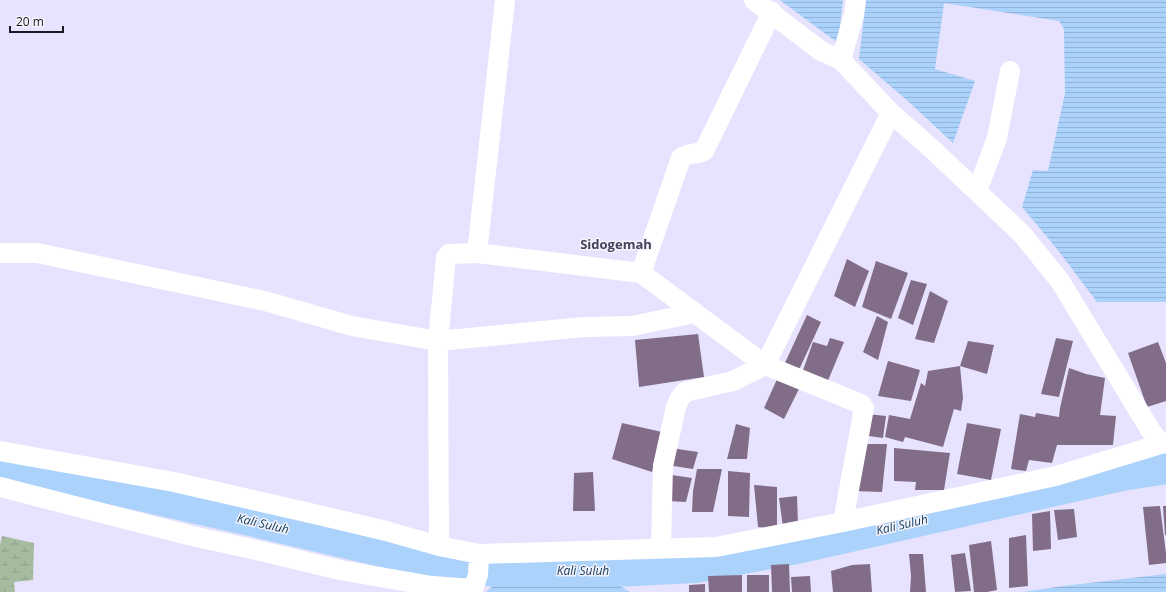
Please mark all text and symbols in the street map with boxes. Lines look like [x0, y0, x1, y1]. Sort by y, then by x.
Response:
scale bar [10, 8, 63, 34]
text: 20 m [16, 13, 44, 30]
district label: Sidogemah [580, 235, 652, 253]
water label: Kali Suluh [236, 509, 291, 538]
water label: Kali Suluh [874, 510, 929, 539]
water label: Kali Suluh [557, 562, 609, 579]

